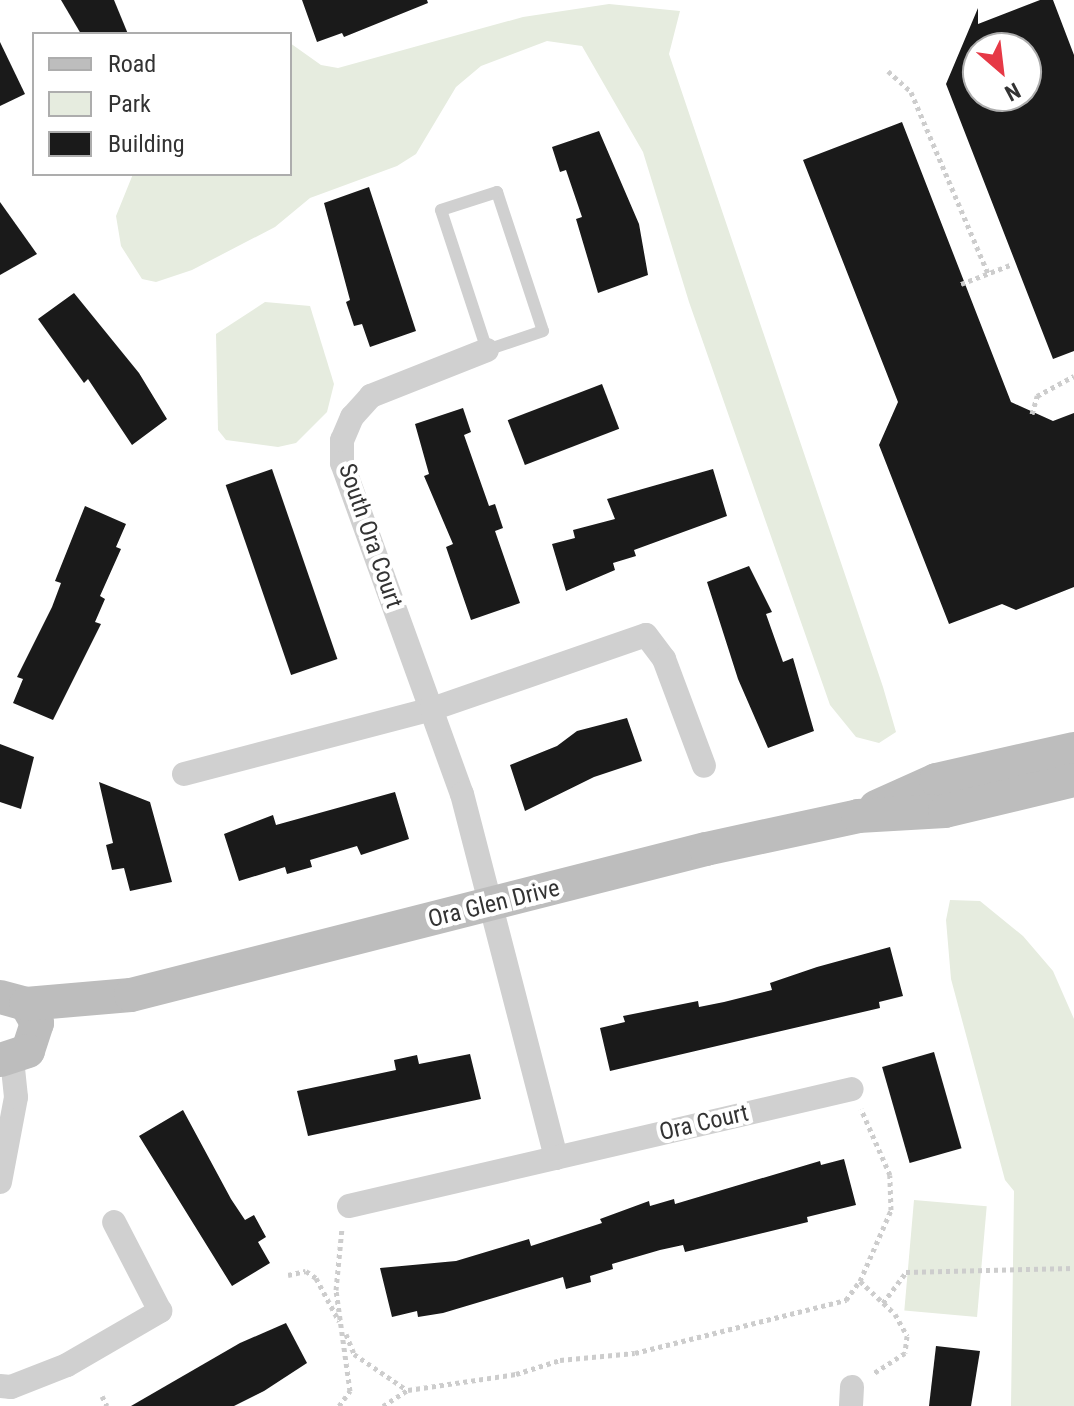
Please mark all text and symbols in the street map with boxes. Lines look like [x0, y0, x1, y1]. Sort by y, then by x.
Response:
legend [32, 32, 292, 176]
north arrow [962, 32, 1042, 112]
text: Road [108, 50, 156, 78]
text: N [1001, 78, 1024, 106]
text: Park [108, 90, 151, 118]
text: Building [108, 130, 185, 158]
street label: South Ora Court [332, 460, 408, 612]
street label: Ora Glen Drive [425, 874, 563, 934]
street label: Ora Court [657, 1099, 751, 1147]

